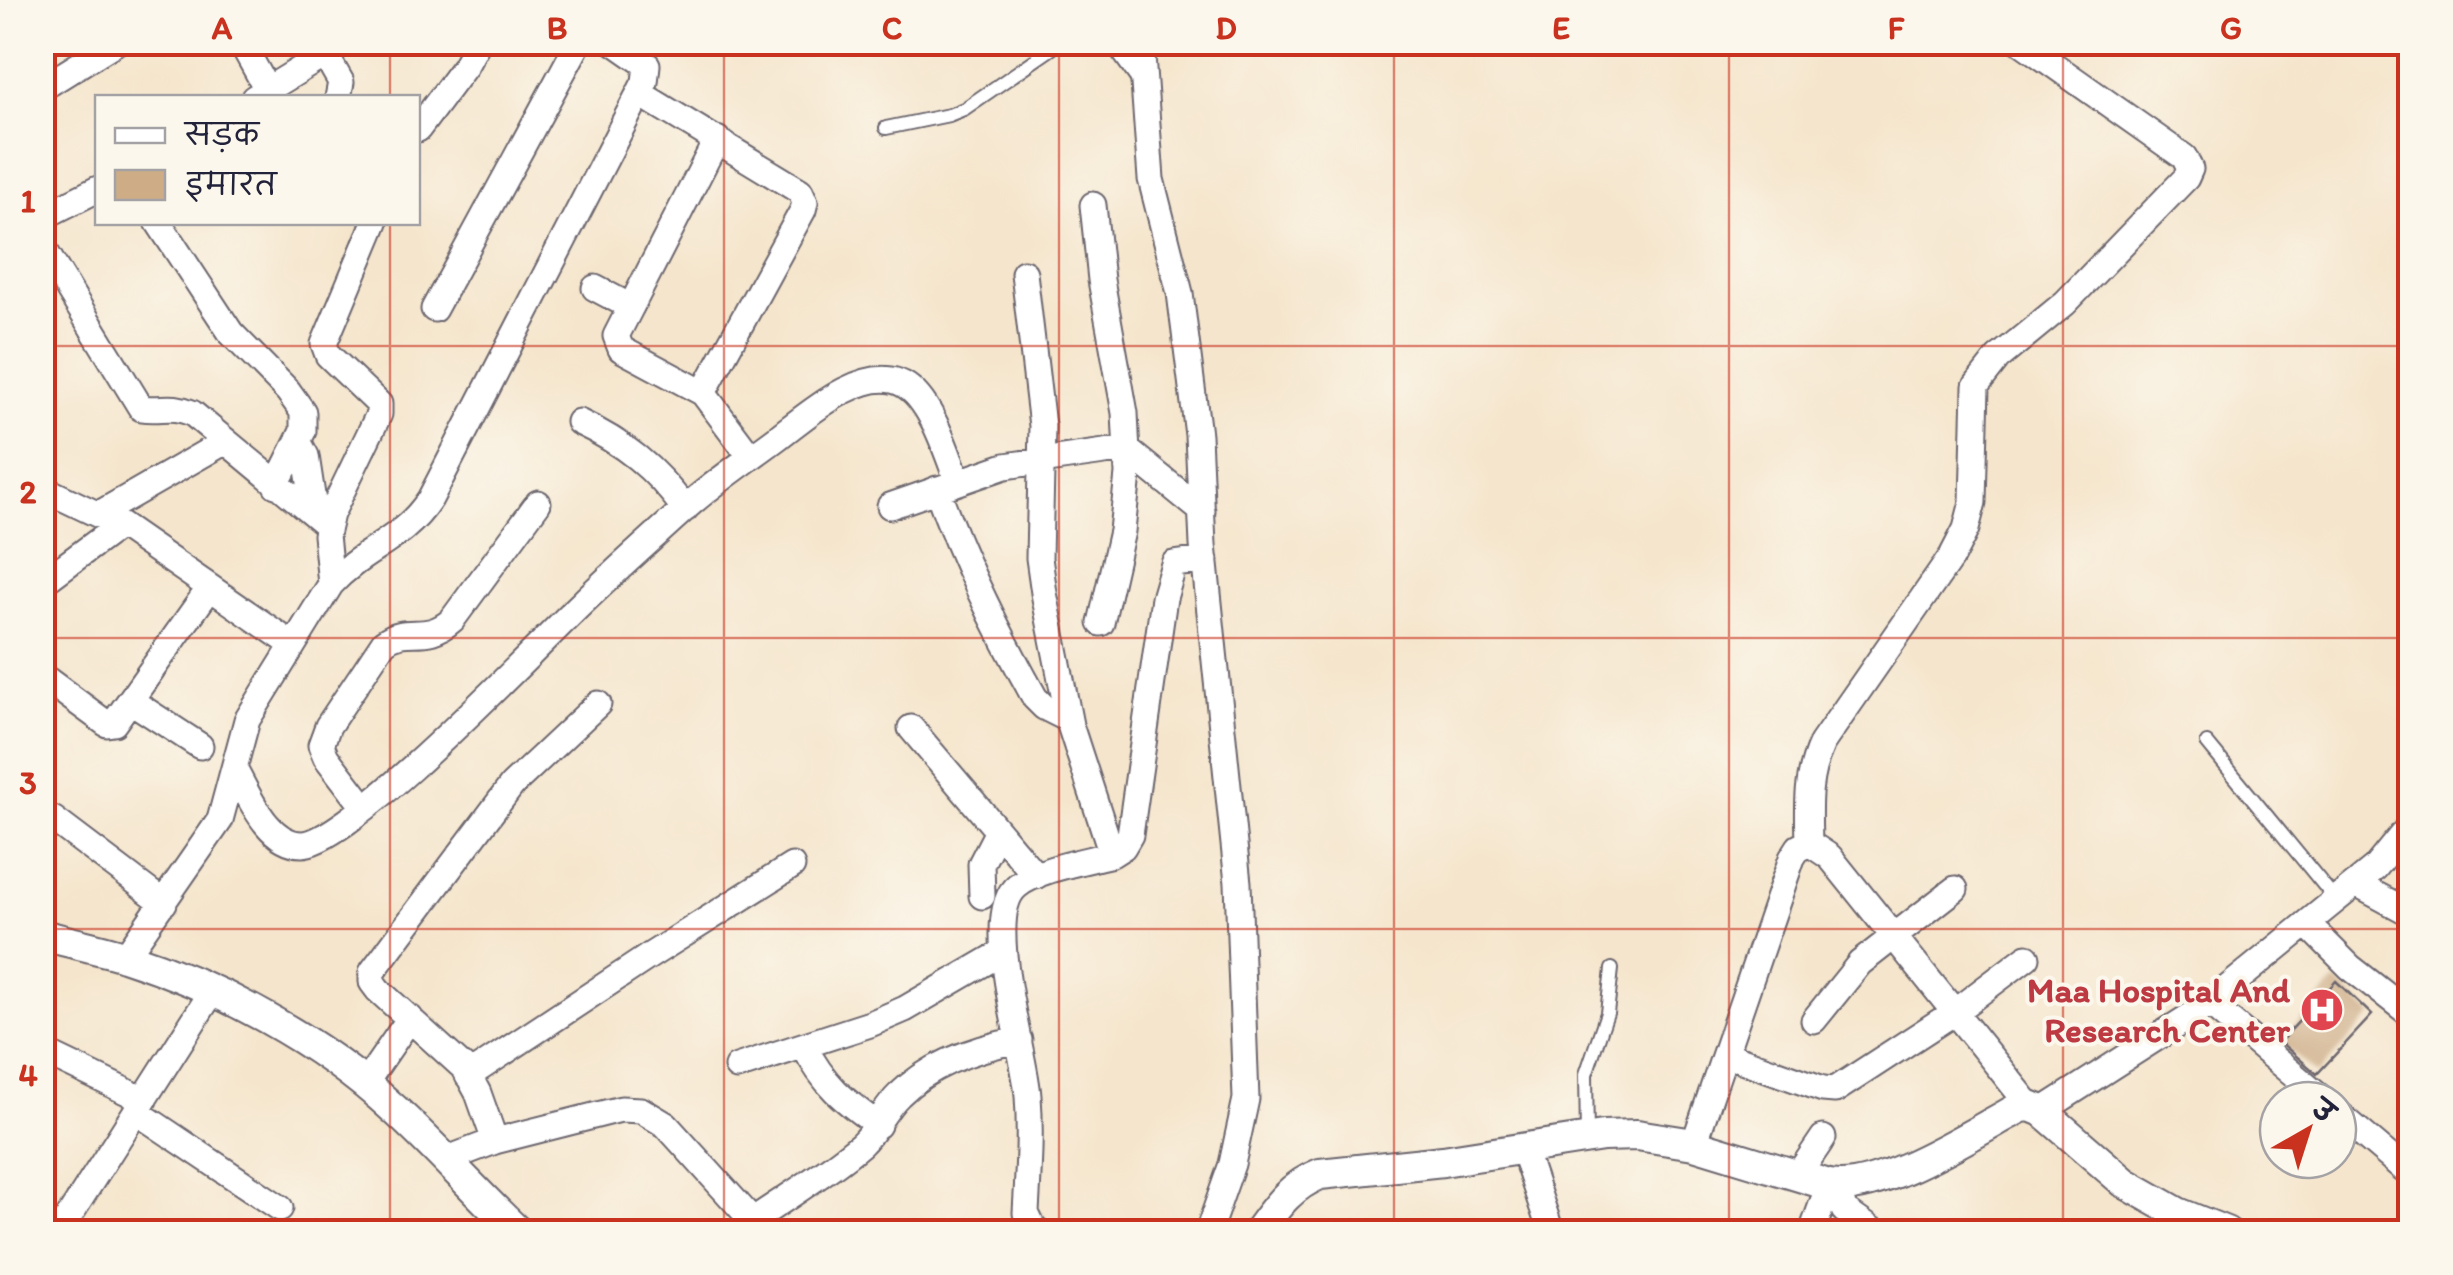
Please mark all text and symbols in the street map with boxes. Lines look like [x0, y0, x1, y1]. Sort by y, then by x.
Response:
text: A [211, 9, 233, 47]
text: B [547, 9, 567, 47]
text: C [882, 9, 902, 47]
text: D [1215, 9, 1237, 47]
text: E [1552, 9, 1570, 47]
text: F [1888, 9, 1905, 47]
text: G [2220, 9, 2242, 47]
legend [95, 95, 420, 225]
text: सड़क [183, 116, 261, 153]
text: इमारत [185, 166, 278, 203]
text: 1 [21, 182, 36, 220]
text: 2 [20, 473, 37, 511]
text: 3 [19, 764, 37, 802]
place label: Maa Hospital And Research Center [2027, 969, 2291, 1051]
hospital icon: Maa Hospital And Research Center [2299, 987, 2345, 1033]
text: 4 [18, 1056, 38, 1094]
north arrow [2258, 1080, 2358, 1180]
text: उ [2303, 1090, 2344, 1131]

